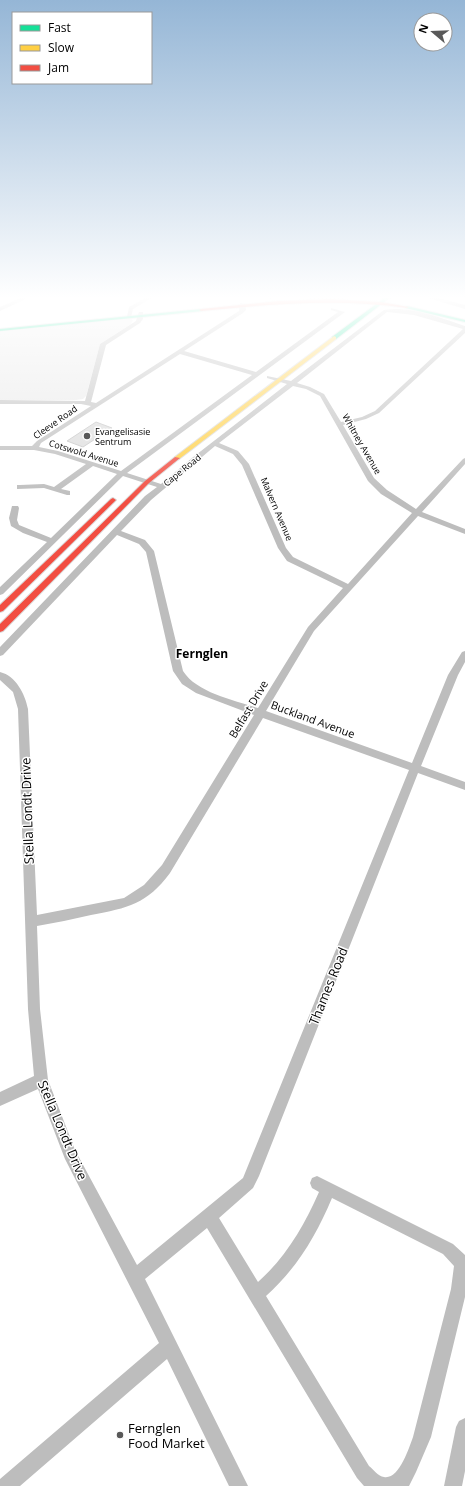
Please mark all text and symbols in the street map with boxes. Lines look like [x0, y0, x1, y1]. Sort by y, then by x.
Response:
legend [12, 12, 152, 84]
north arrow [413, 12, 453, 52]
text: Fast [48, 19, 71, 36]
text: N [415, 22, 432, 35]
text: Slow [48, 39, 75, 56]
text: Jam [47, 59, 69, 76]
street label: Cleeve Road [30, 402, 80, 442]
street label: Whitney Avenue [339, 411, 385, 477]
place label: Evangelisasie Sentrum [95, 425, 150, 448]
marker: Evangelisasie Sentrum [82, 431, 92, 441]
street label: Cotswold Avenue [47, 436, 121, 470]
street label: Cape Road [160, 451, 204, 489]
street label: Malvern Avenue [258, 475, 296, 543]
district label: Fernglen [176, 645, 228, 662]
street label: Belfast Drive [225, 677, 271, 741]
street label: Buckland Avenue [269, 697, 357, 741]
street label: Stella Londt Drive [16, 757, 38, 865]
street label: Thames Road [304, 944, 352, 1028]
street label: Stella Londt Drive [34, 1077, 92, 1183]
place label: Fernglen Food Market [128, 1419, 205, 1452]
marker: Fernglen Food Market [115, 1430, 125, 1440]

